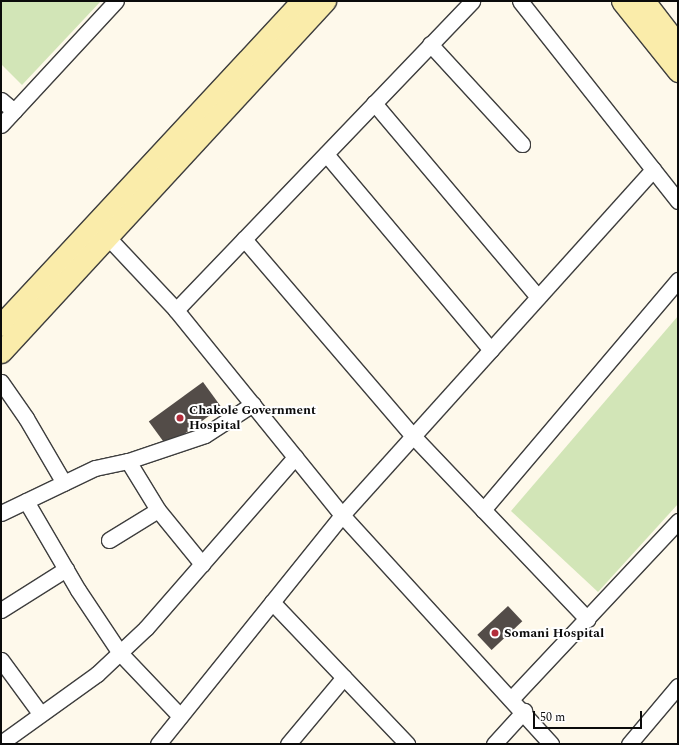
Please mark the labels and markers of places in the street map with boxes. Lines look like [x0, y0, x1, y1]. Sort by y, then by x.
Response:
place label: Chakole Government Hospital [189, 403, 316, 434]
marker: Chakole Government Hospital [174, 412, 186, 424]
place label: Somani Hospital [504, 625, 604, 641]
marker: Somani Hospital [489, 627, 501, 639]

